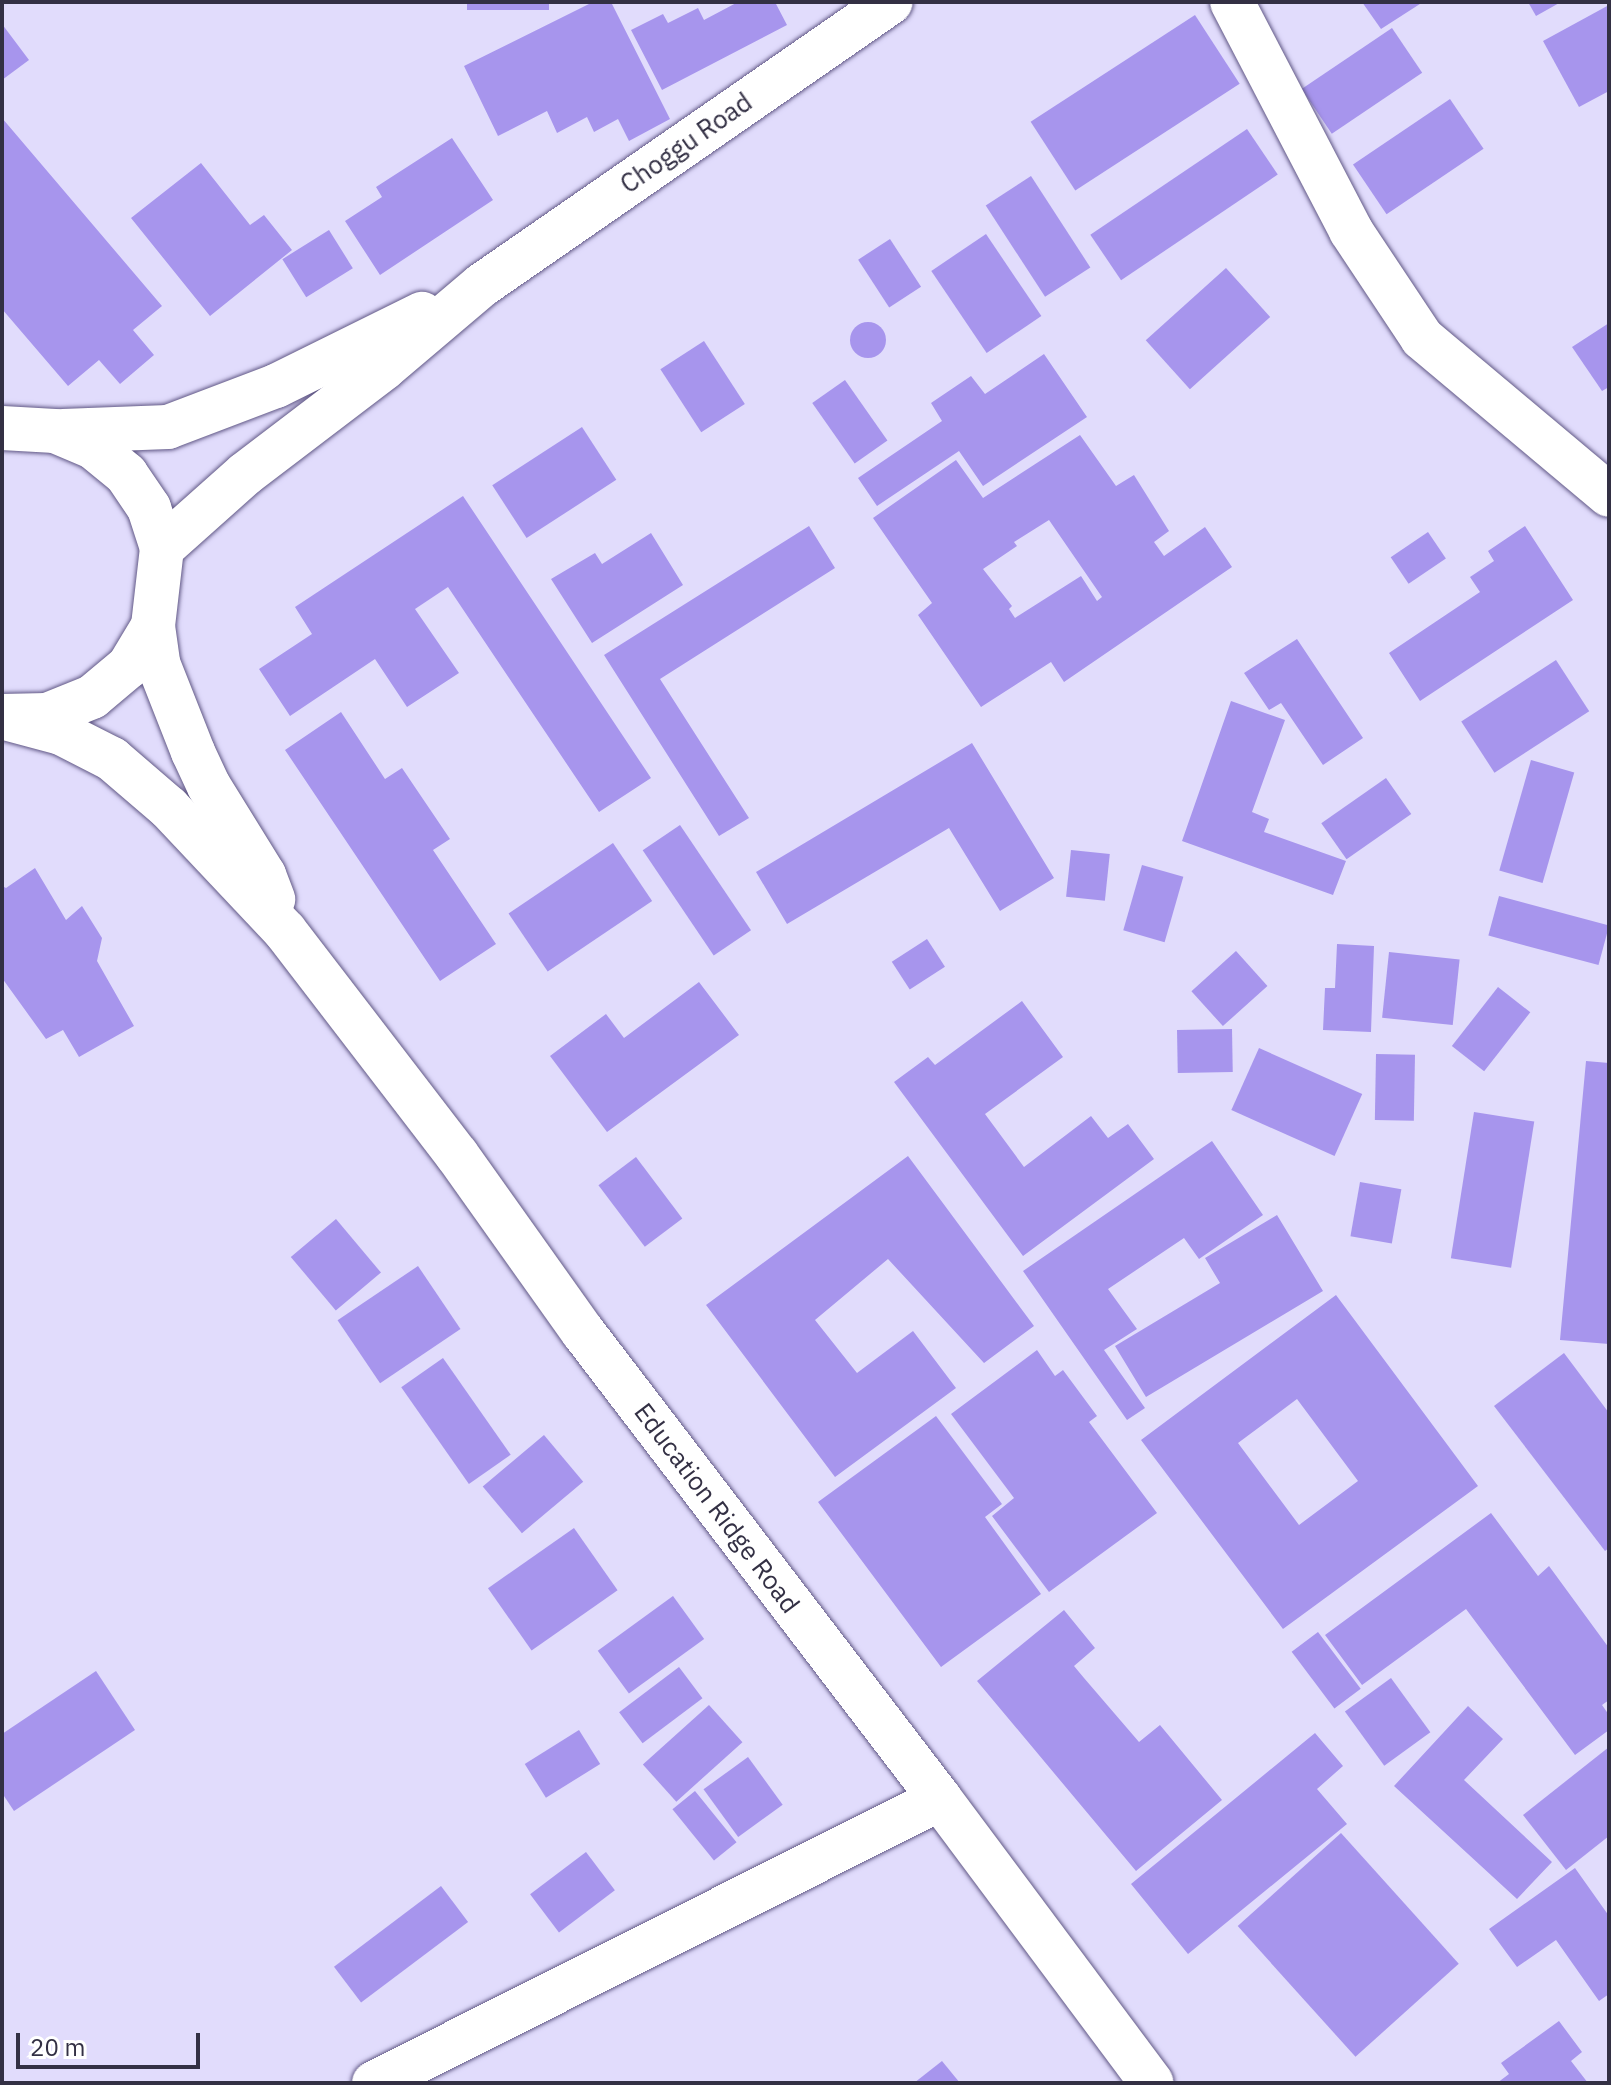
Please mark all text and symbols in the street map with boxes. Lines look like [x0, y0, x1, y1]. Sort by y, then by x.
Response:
street label: Choggu Road [614, 86, 758, 200]
street label: Education Ridge Road [628, 1397, 806, 1619]
scale bar [20, 2017, 204, 2067]
text: 20 m [30, 2031, 85, 2063]

